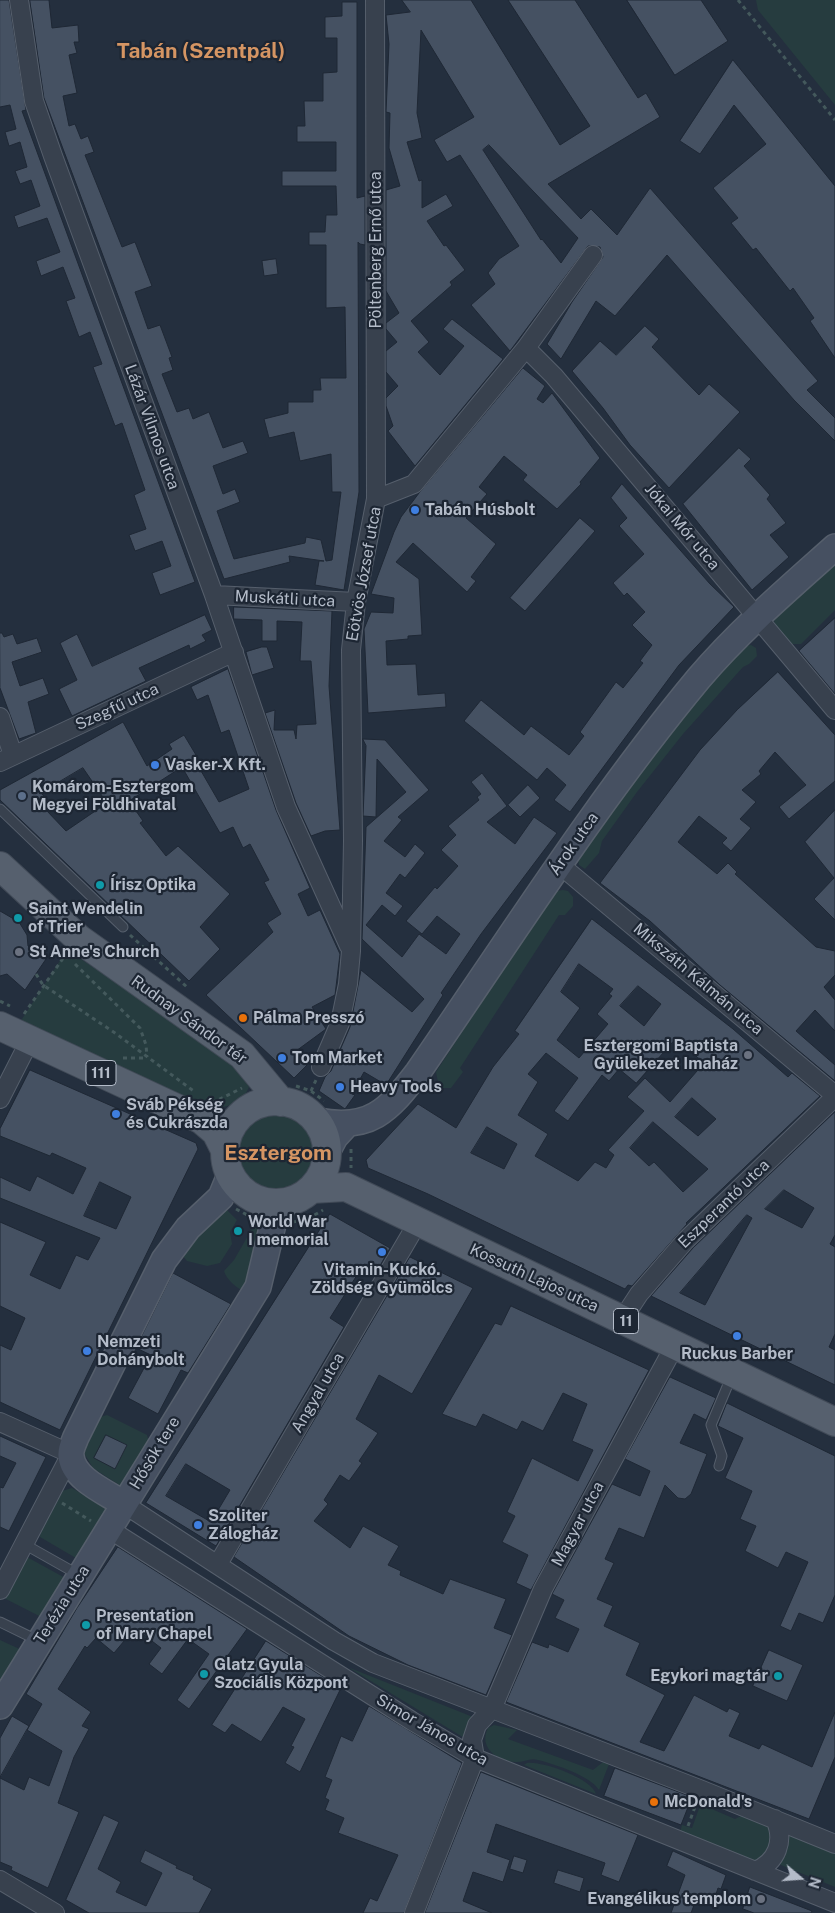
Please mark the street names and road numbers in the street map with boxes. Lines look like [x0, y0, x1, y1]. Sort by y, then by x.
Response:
street label: Pöltenberg Ernő utca [366, 172, 386, 328]
street label: Lázár Vilmos utca [120, 362, 184, 492]
street label: Jókai Mór utca [640, 480, 724, 574]
street label: Eötvös József utca [343, 505, 385, 643]
street label: Muskátli utca [234, 587, 336, 611]
street label: Szegfű utca [72, 679, 162, 735]
street label: Árok utca [545, 809, 603, 879]
street label: Mikszáth Kálmán utca [629, 919, 767, 1039]
street label: Rudnay Sándor tér [127, 971, 251, 1069]
road number: 111 [86, 1060, 116, 1086]
street label: Eszperantó utca [674, 1156, 774, 1252]
street label: Kossuth Lajos utca [467, 1240, 601, 1316]
road number: 11 [614, 1308, 638, 1334]
street label: Angyal utca [287, 1350, 349, 1436]
street label: Hősök tere [126, 1413, 184, 1493]
street label: Magyar utca [548, 1478, 608, 1570]
street label: Terézia utca [30, 1562, 94, 1648]
street label: Simor János utca [373, 1690, 491, 1770]

